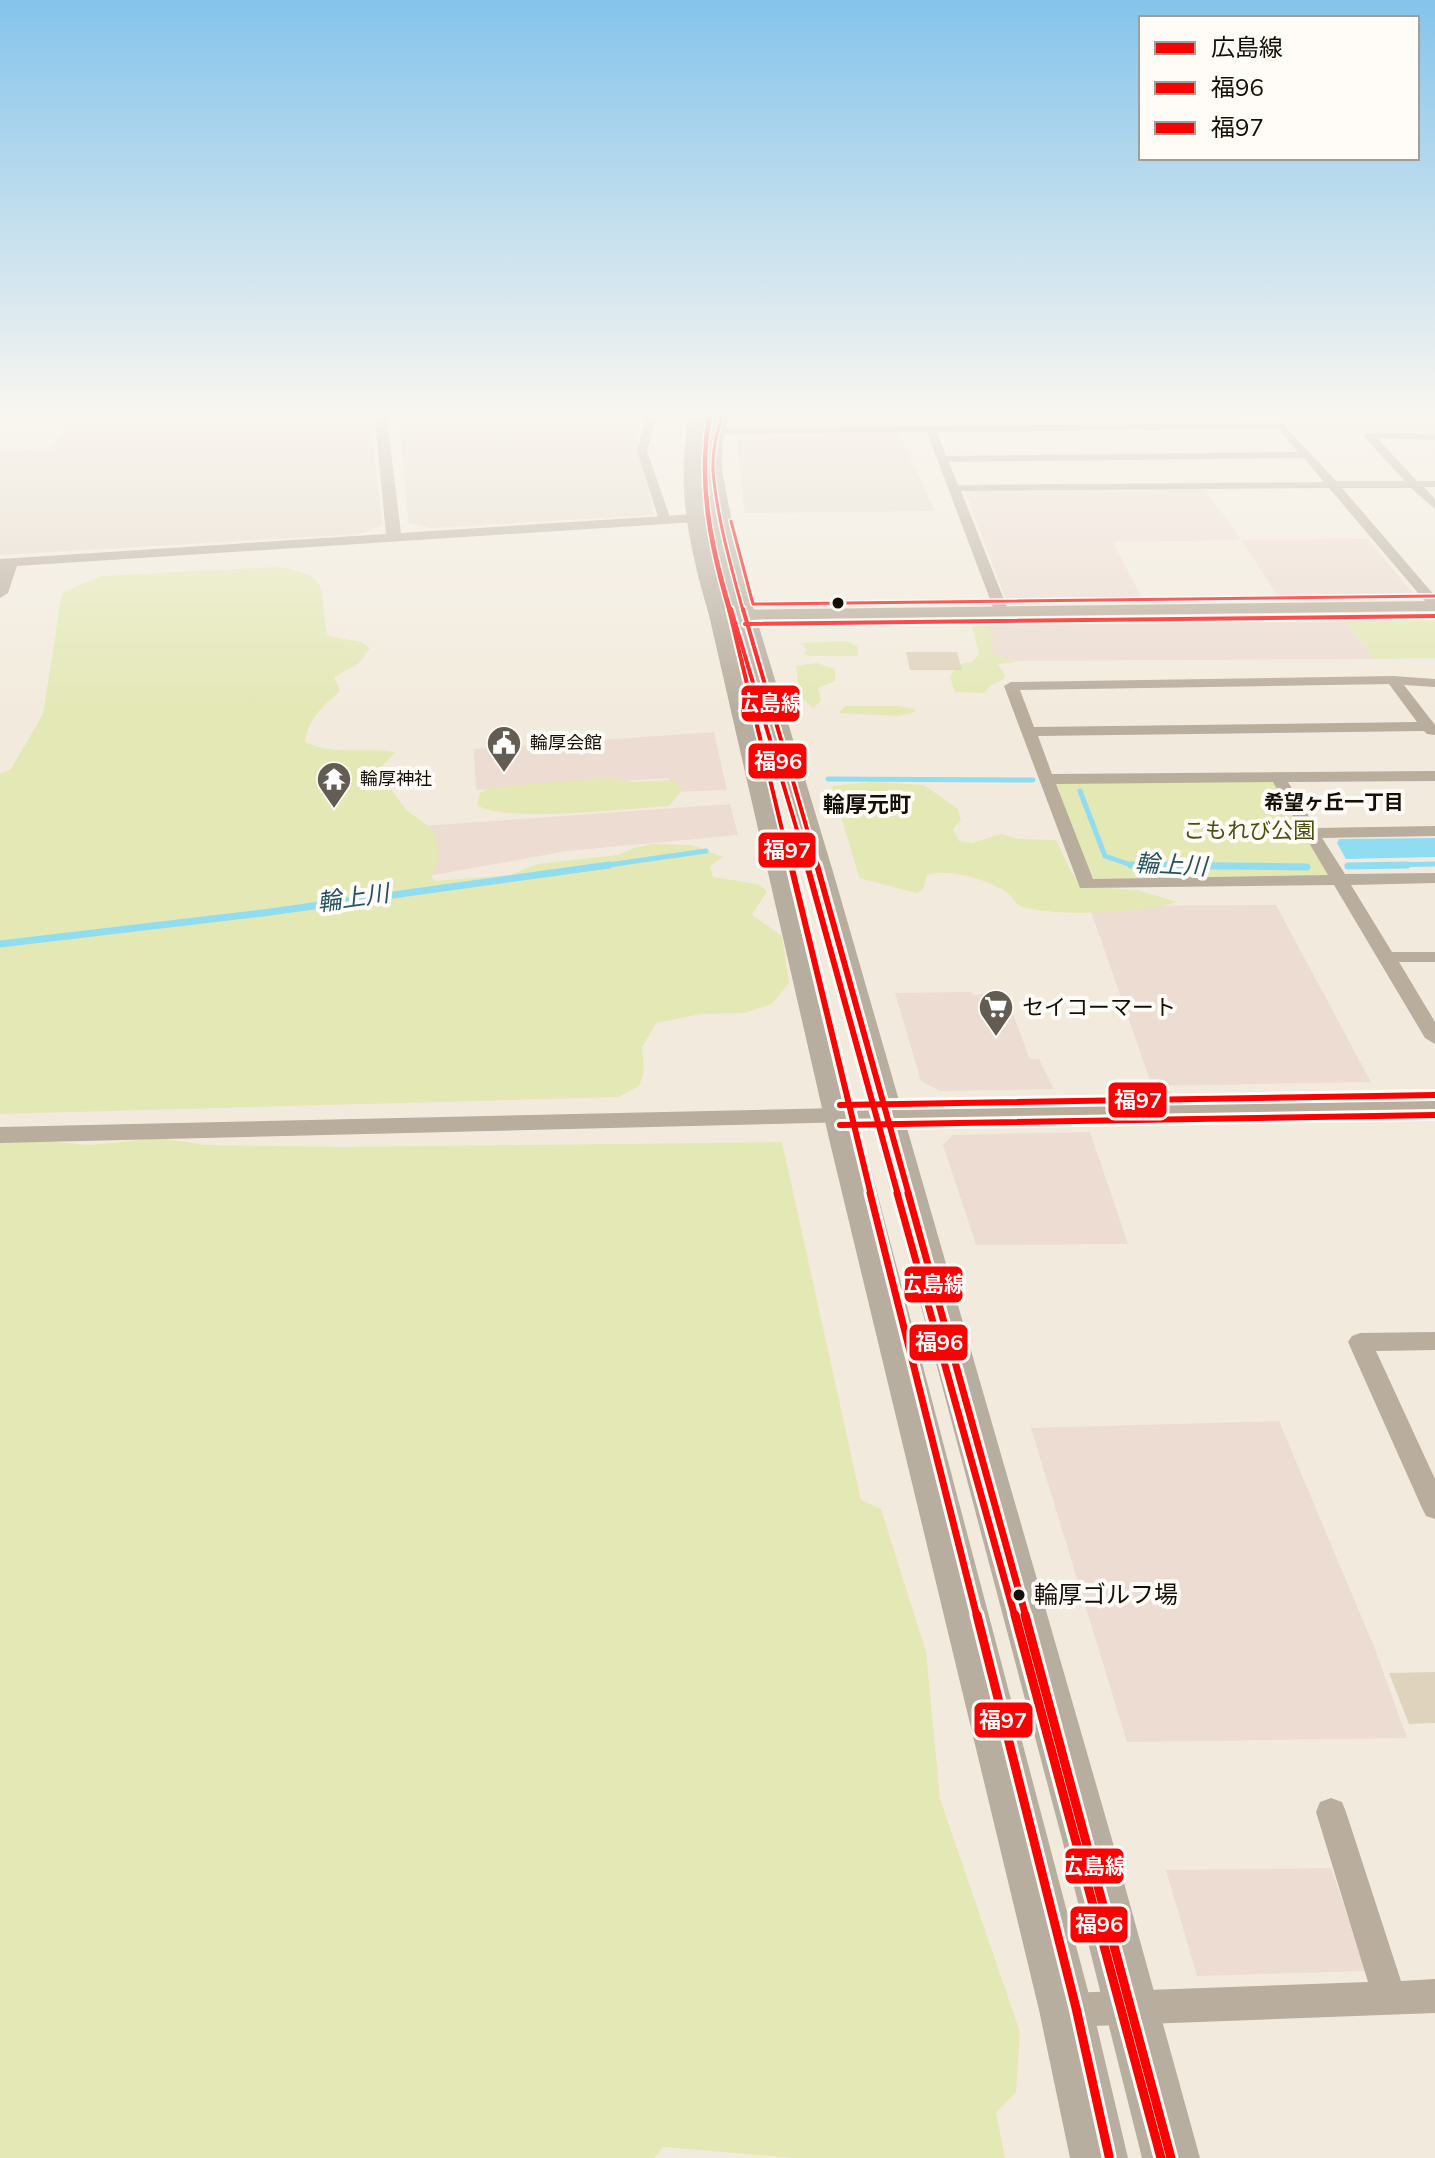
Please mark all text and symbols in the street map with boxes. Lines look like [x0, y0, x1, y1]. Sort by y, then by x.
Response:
legend [1139, 16, 1419, 160]
text: 広島線 [1211, 32, 1283, 62]
text: 福96 [1211, 72, 1264, 102]
text: 福97 [1211, 112, 1264, 142]
unlabelled marker [830, 595, 846, 611]
line badge: 広島線 [740, 684, 801, 723]
text: 広島線 [737, 689, 803, 717]
public building icon: 輪厚会館 [485, 724, 523, 774]
place label: 輪厚会館 [530, 731, 602, 754]
line badge: 福96 [747, 742, 808, 780]
text: 福96 [754, 747, 802, 775]
temple icon: 輪厚神社 [315, 760, 353, 810]
place label: 輪厚神社 [360, 767, 432, 790]
district label: 希望ヶ丘一丁目 [1264, 789, 1404, 814]
district label: 輪厚元町 [823, 790, 911, 818]
park label: こもれび公園 [1183, 816, 1315, 844]
line badge: 福97 [757, 831, 817, 869]
text: 福97 [763, 836, 811, 864]
water label: 輪上川 [1134, 847, 1211, 881]
water label: 輪上川 [315, 877, 394, 917]
supermarket icon: セイコーマート [977, 988, 1015, 1038]
place label: セイコーマート [1022, 993, 1176, 1021]
line badge: 福97 [1107, 1081, 1168, 1119]
text: 福97 [1114, 1086, 1162, 1114]
line badge: 広島線 [903, 1265, 964, 1304]
text: 広島線 [900, 1270, 966, 1298]
line badge: 福96 [908, 1323, 969, 1362]
text: 福96 [915, 1328, 963, 1356]
place label: 輪厚ゴルフ場 [1034, 1579, 1178, 1609]
marker: 輪厚ゴルフ場 [1011, 1587, 1027, 1603]
line badge: 福97 [973, 1701, 1034, 1739]
text: 福97 [979, 1706, 1027, 1734]
line badge: 広島線 [1064, 1847, 1125, 1885]
text: 広島線 [1061, 1852, 1127, 1880]
line badge: 福96 [1069, 1905, 1129, 1944]
text: 福96 [1075, 1910, 1123, 1938]

